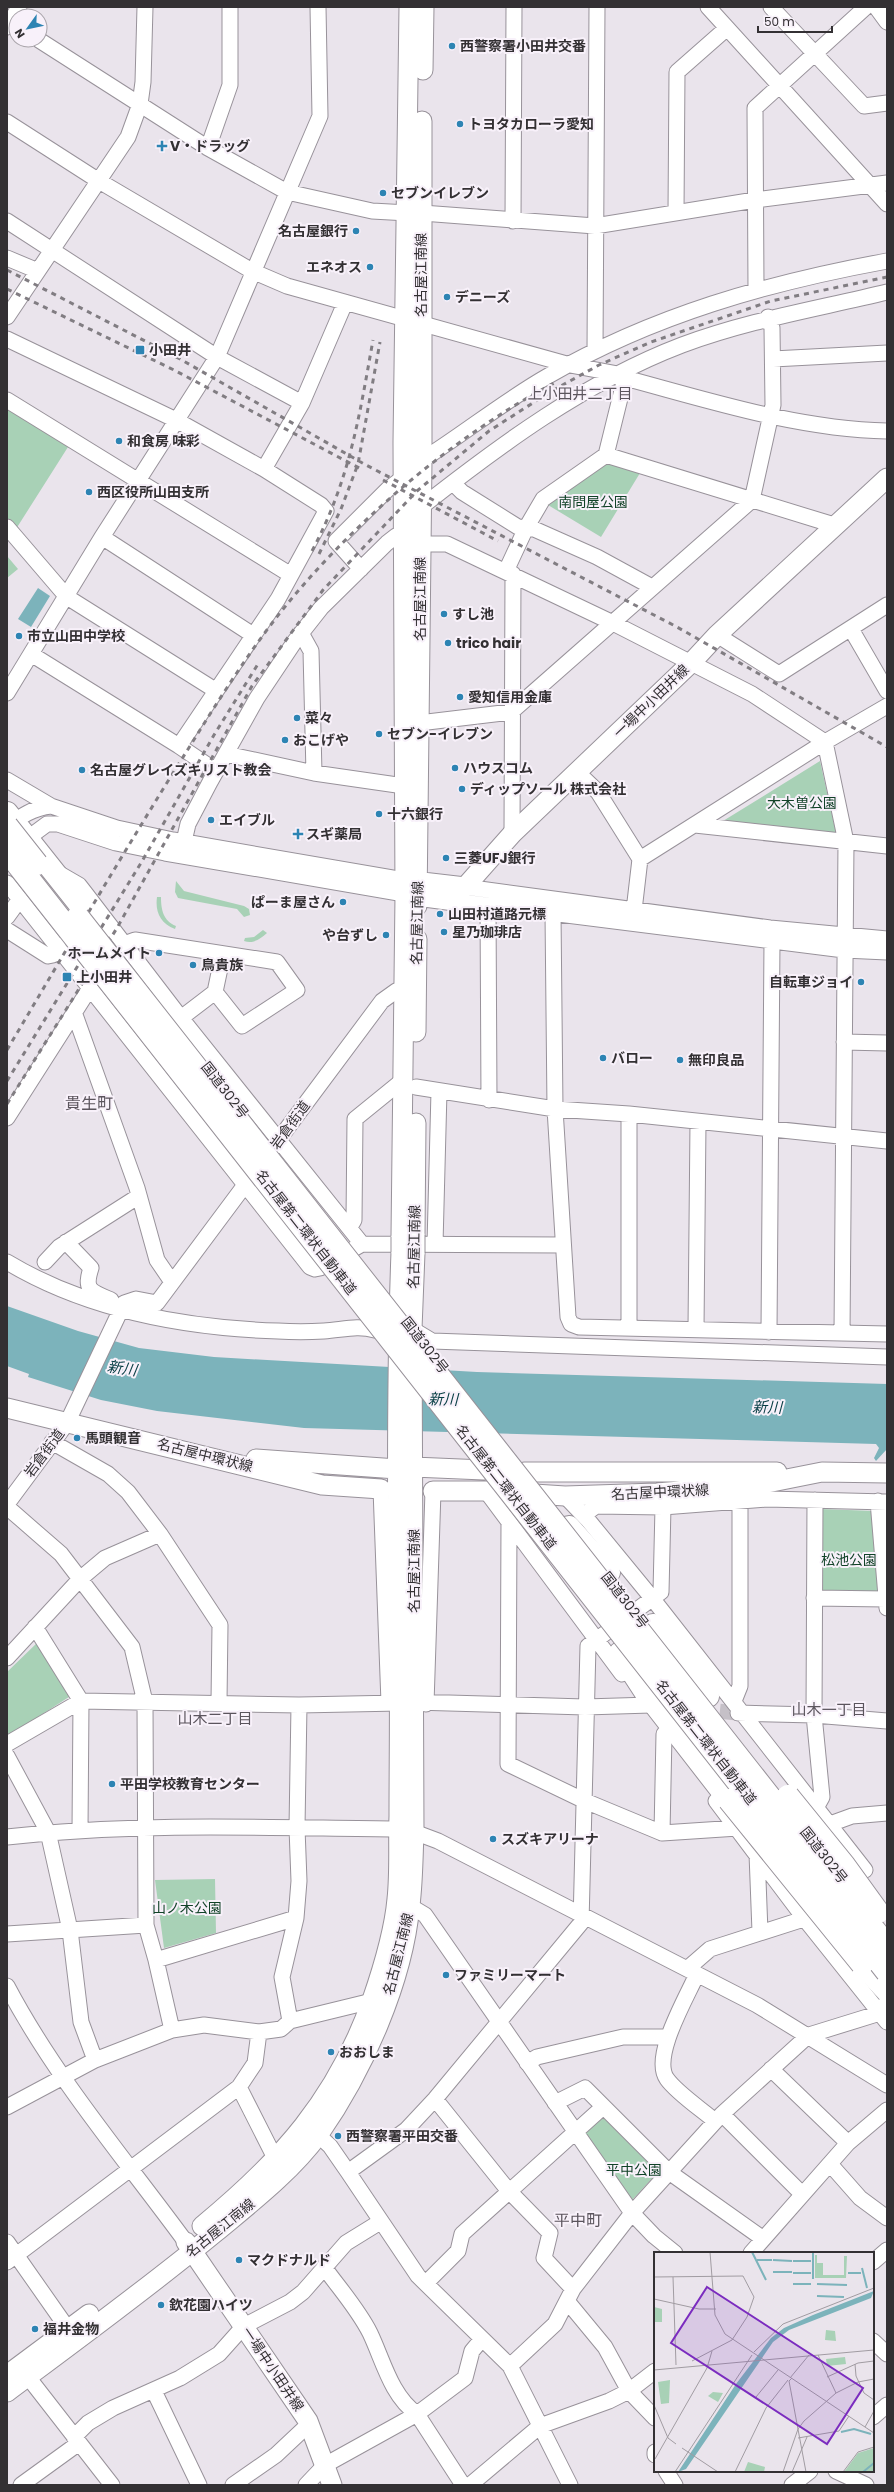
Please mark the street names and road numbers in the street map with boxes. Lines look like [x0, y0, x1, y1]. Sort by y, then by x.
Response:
street label: 名古屋江南線 [411, 233, 431, 317]
street label: 名古屋江南線 [410, 557, 430, 641]
street label: 一場中小田井線 [609, 660, 693, 742]
street label: 名古屋江南線 [406, 881, 428, 965]
street label: 国道302号 [196, 1057, 254, 1123]
street label: 岩倉街道 [265, 1096, 315, 1154]
street label: 名古屋第二環状自動車道 [251, 1165, 361, 1299]
street label: 名古屋江南線 [403, 1205, 425, 1289]
street label: 国道302号 [396, 1312, 454, 1378]
street label: 名古屋第二環状自動車道 [451, 1420, 561, 1554]
street label: 岩倉街道 [19, 1425, 69, 1481]
street label: 名古屋中環状線 [155, 1433, 255, 1477]
street label: 名古屋中環状線 [611, 1479, 709, 1505]
street label: 名古屋江南線 [404, 1529, 424, 1613]
street label: 国道302号 [596, 1567, 654, 1633]
street label: 名古屋第二環状自動車道 [651, 1675, 761, 1809]
street label: 国道302号 [795, 1822, 853, 1888]
street label: 名古屋江南線 [378, 1911, 418, 1997]
street label: 名古屋江南線 [181, 2194, 259, 2262]
street label: 一場中小田井線 [237, 2323, 309, 2415]

